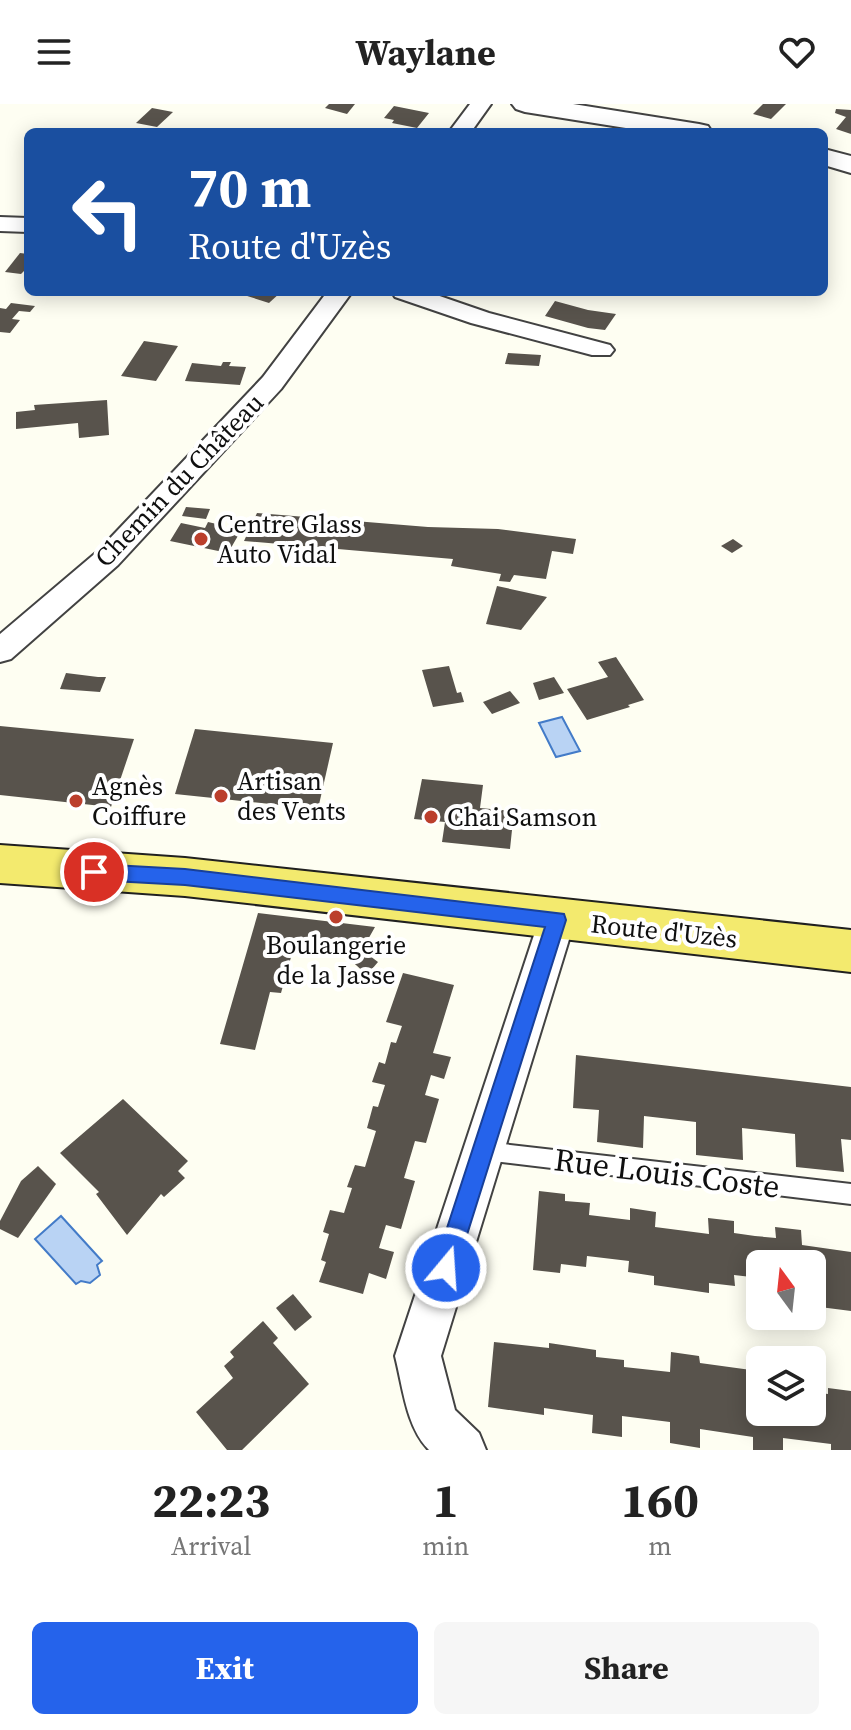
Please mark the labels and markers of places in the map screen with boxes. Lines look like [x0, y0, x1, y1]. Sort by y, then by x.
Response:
place label: Centre Glass Auto Vidal [217, 506, 362, 572]
marker: Centre Glass Auto Vidal [192, 530, 210, 548]
place label: Artisan des Vents [237, 763, 346, 829]
place label: Agnès Coiffure [92, 768, 186, 834]
marker: Artisan des Vents [212, 787, 230, 805]
marker: Agnès Coiffure [67, 792, 85, 810]
place label: Chai Samson [447, 799, 597, 835]
marker: Chai Samson [422, 808, 440, 826]
pin [60, 838, 128, 906]
marker: Boulangerie de la Jasse [327, 908, 345, 926]
place label: Boulangerie de la Jasse [266, 927, 406, 993]

